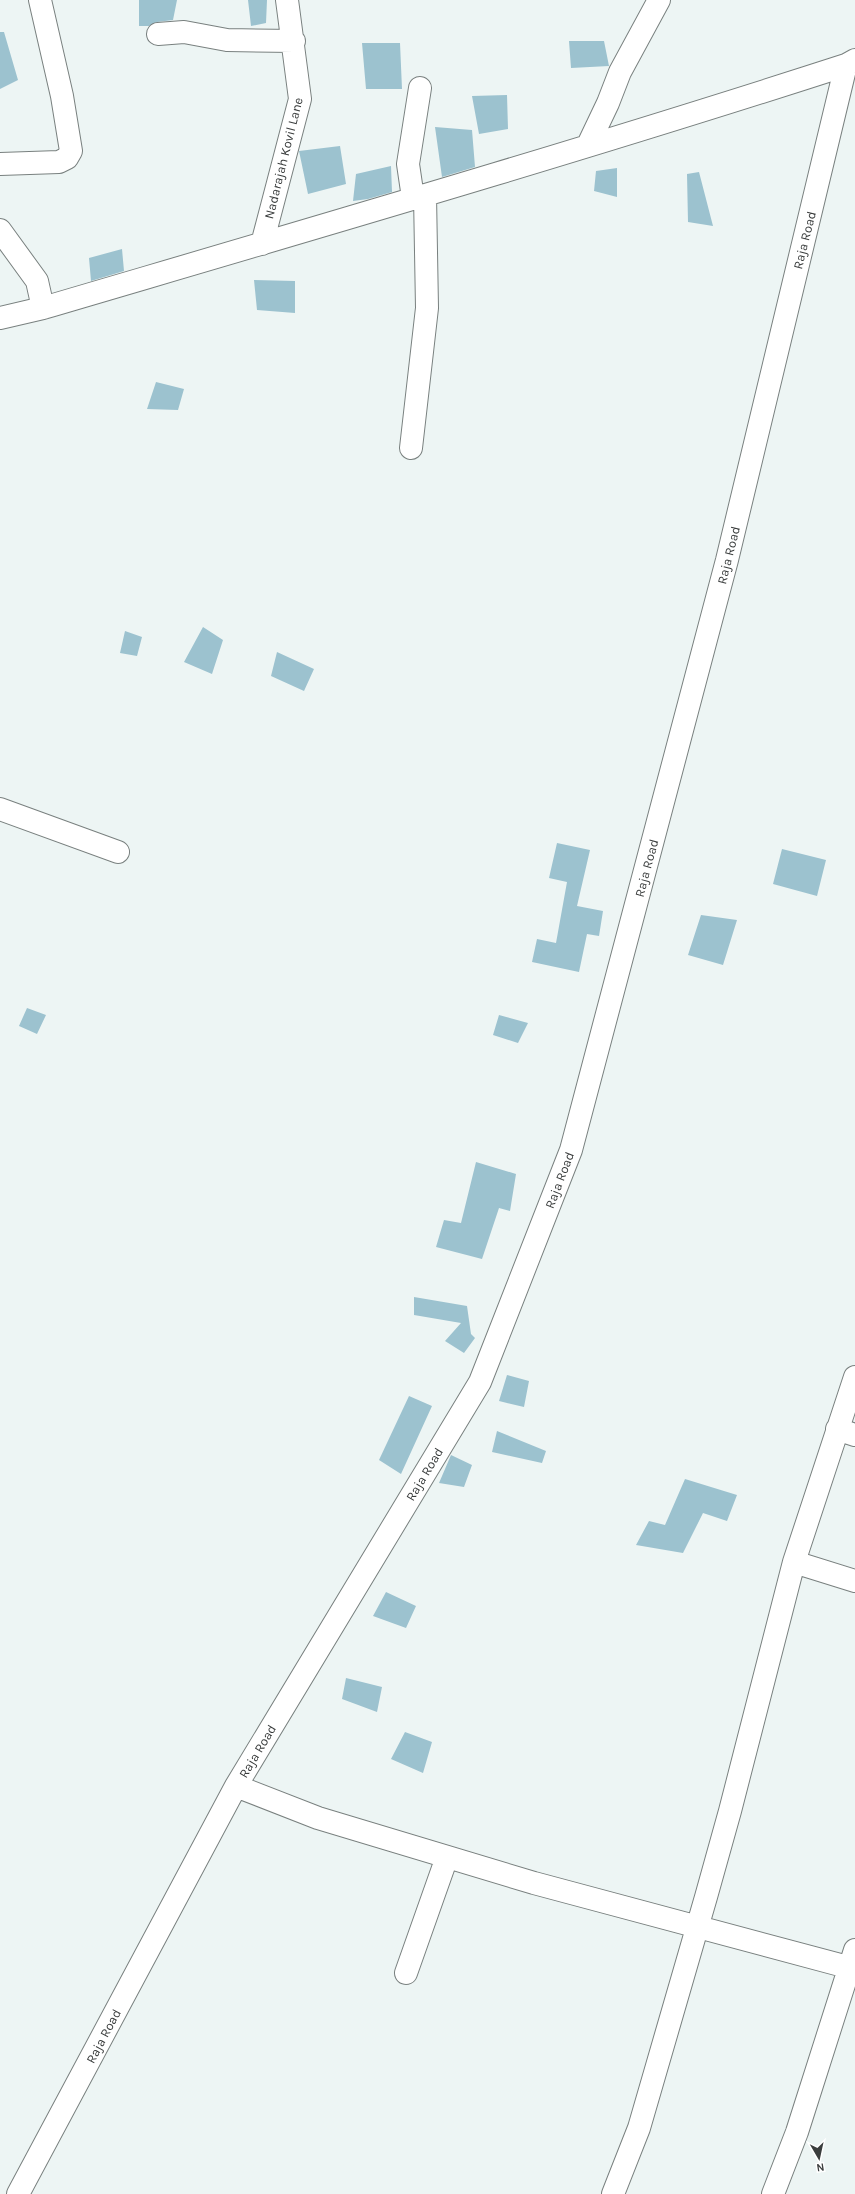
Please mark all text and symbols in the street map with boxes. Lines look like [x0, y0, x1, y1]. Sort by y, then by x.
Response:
street label: Nadarajah Kovil Lane [261, 95, 306, 220]
street label: Raja Road [790, 210, 819, 271]
street label: Raja Road [714, 525, 743, 586]
street label: Raja Road [632, 838, 661, 899]
street label: Raja Road [542, 1150, 577, 1211]
street label: Raja Road [403, 1445, 446, 1504]
street label: Raja Road [236, 1722, 279, 1781]
street label: Raja Road [83, 2007, 124, 2066]
north arrow [799, 2138, 839, 2178]
text: N [816, 2160, 825, 2174]

